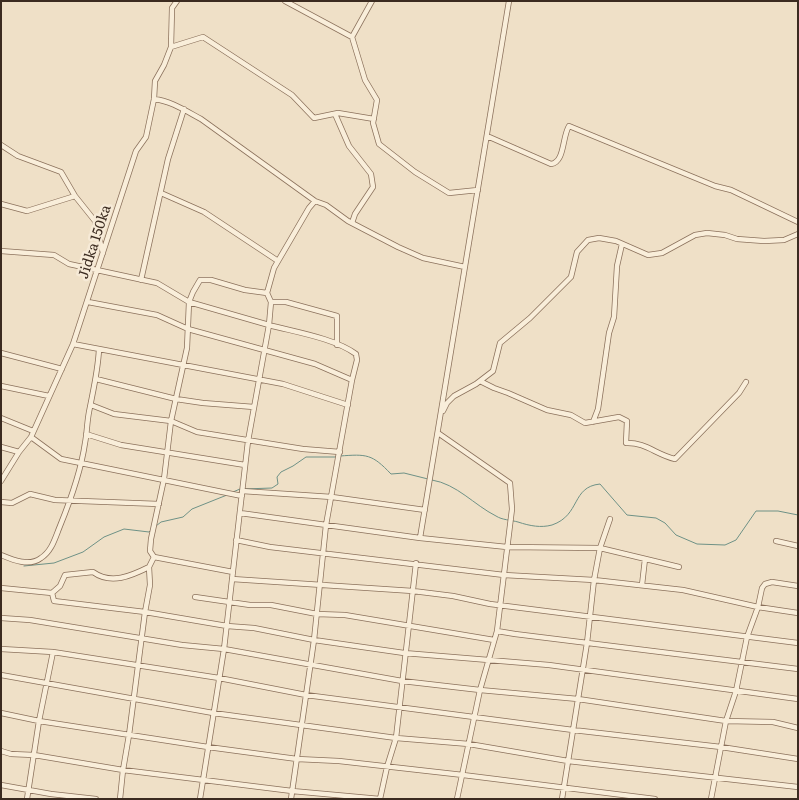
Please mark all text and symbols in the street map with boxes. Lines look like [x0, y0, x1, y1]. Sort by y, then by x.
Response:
street label: Jidka 150ka [75, 203, 115, 281]

